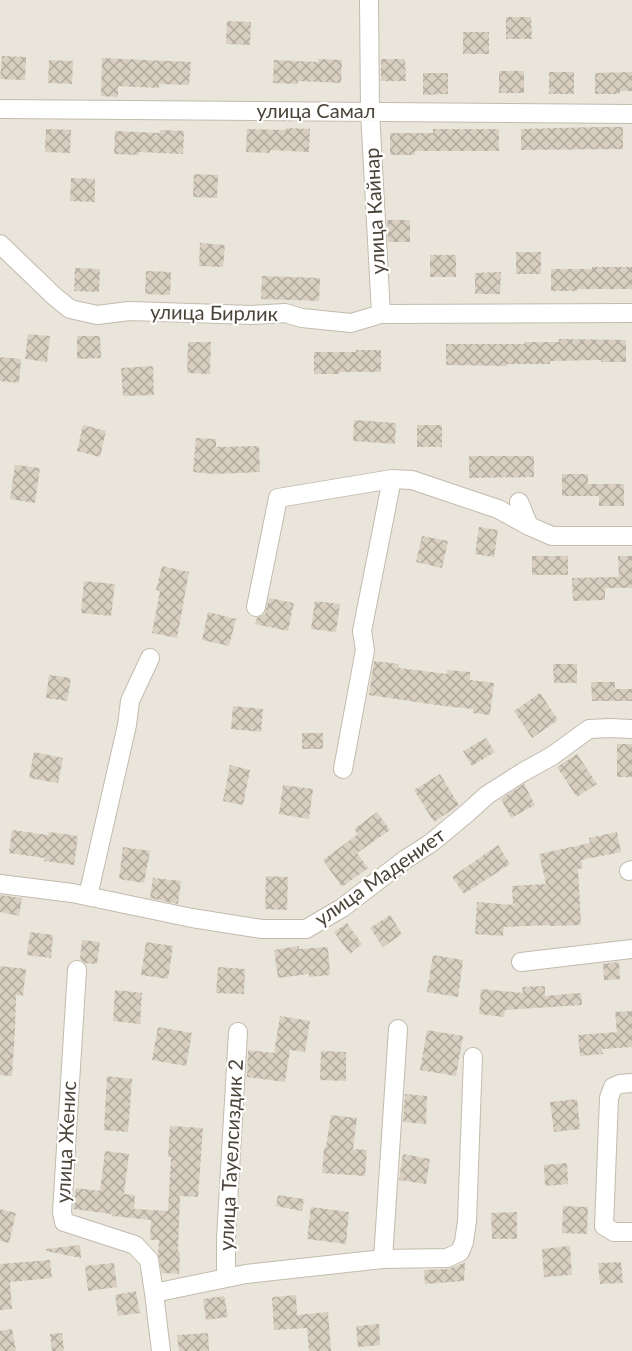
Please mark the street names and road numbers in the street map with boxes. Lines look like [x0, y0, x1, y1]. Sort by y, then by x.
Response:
street label: улица Самал [257, 98, 375, 122]
street label: улица Кайнар [359, 147, 389, 275]
street label: улица Бирлик [150, 299, 279, 325]
street label: улица Мадениет [309, 822, 449, 930]
street label: улица Тауелсиздик 2 [213, 1058, 247, 1252]
street label: улица Женис [50, 1080, 80, 1204]

